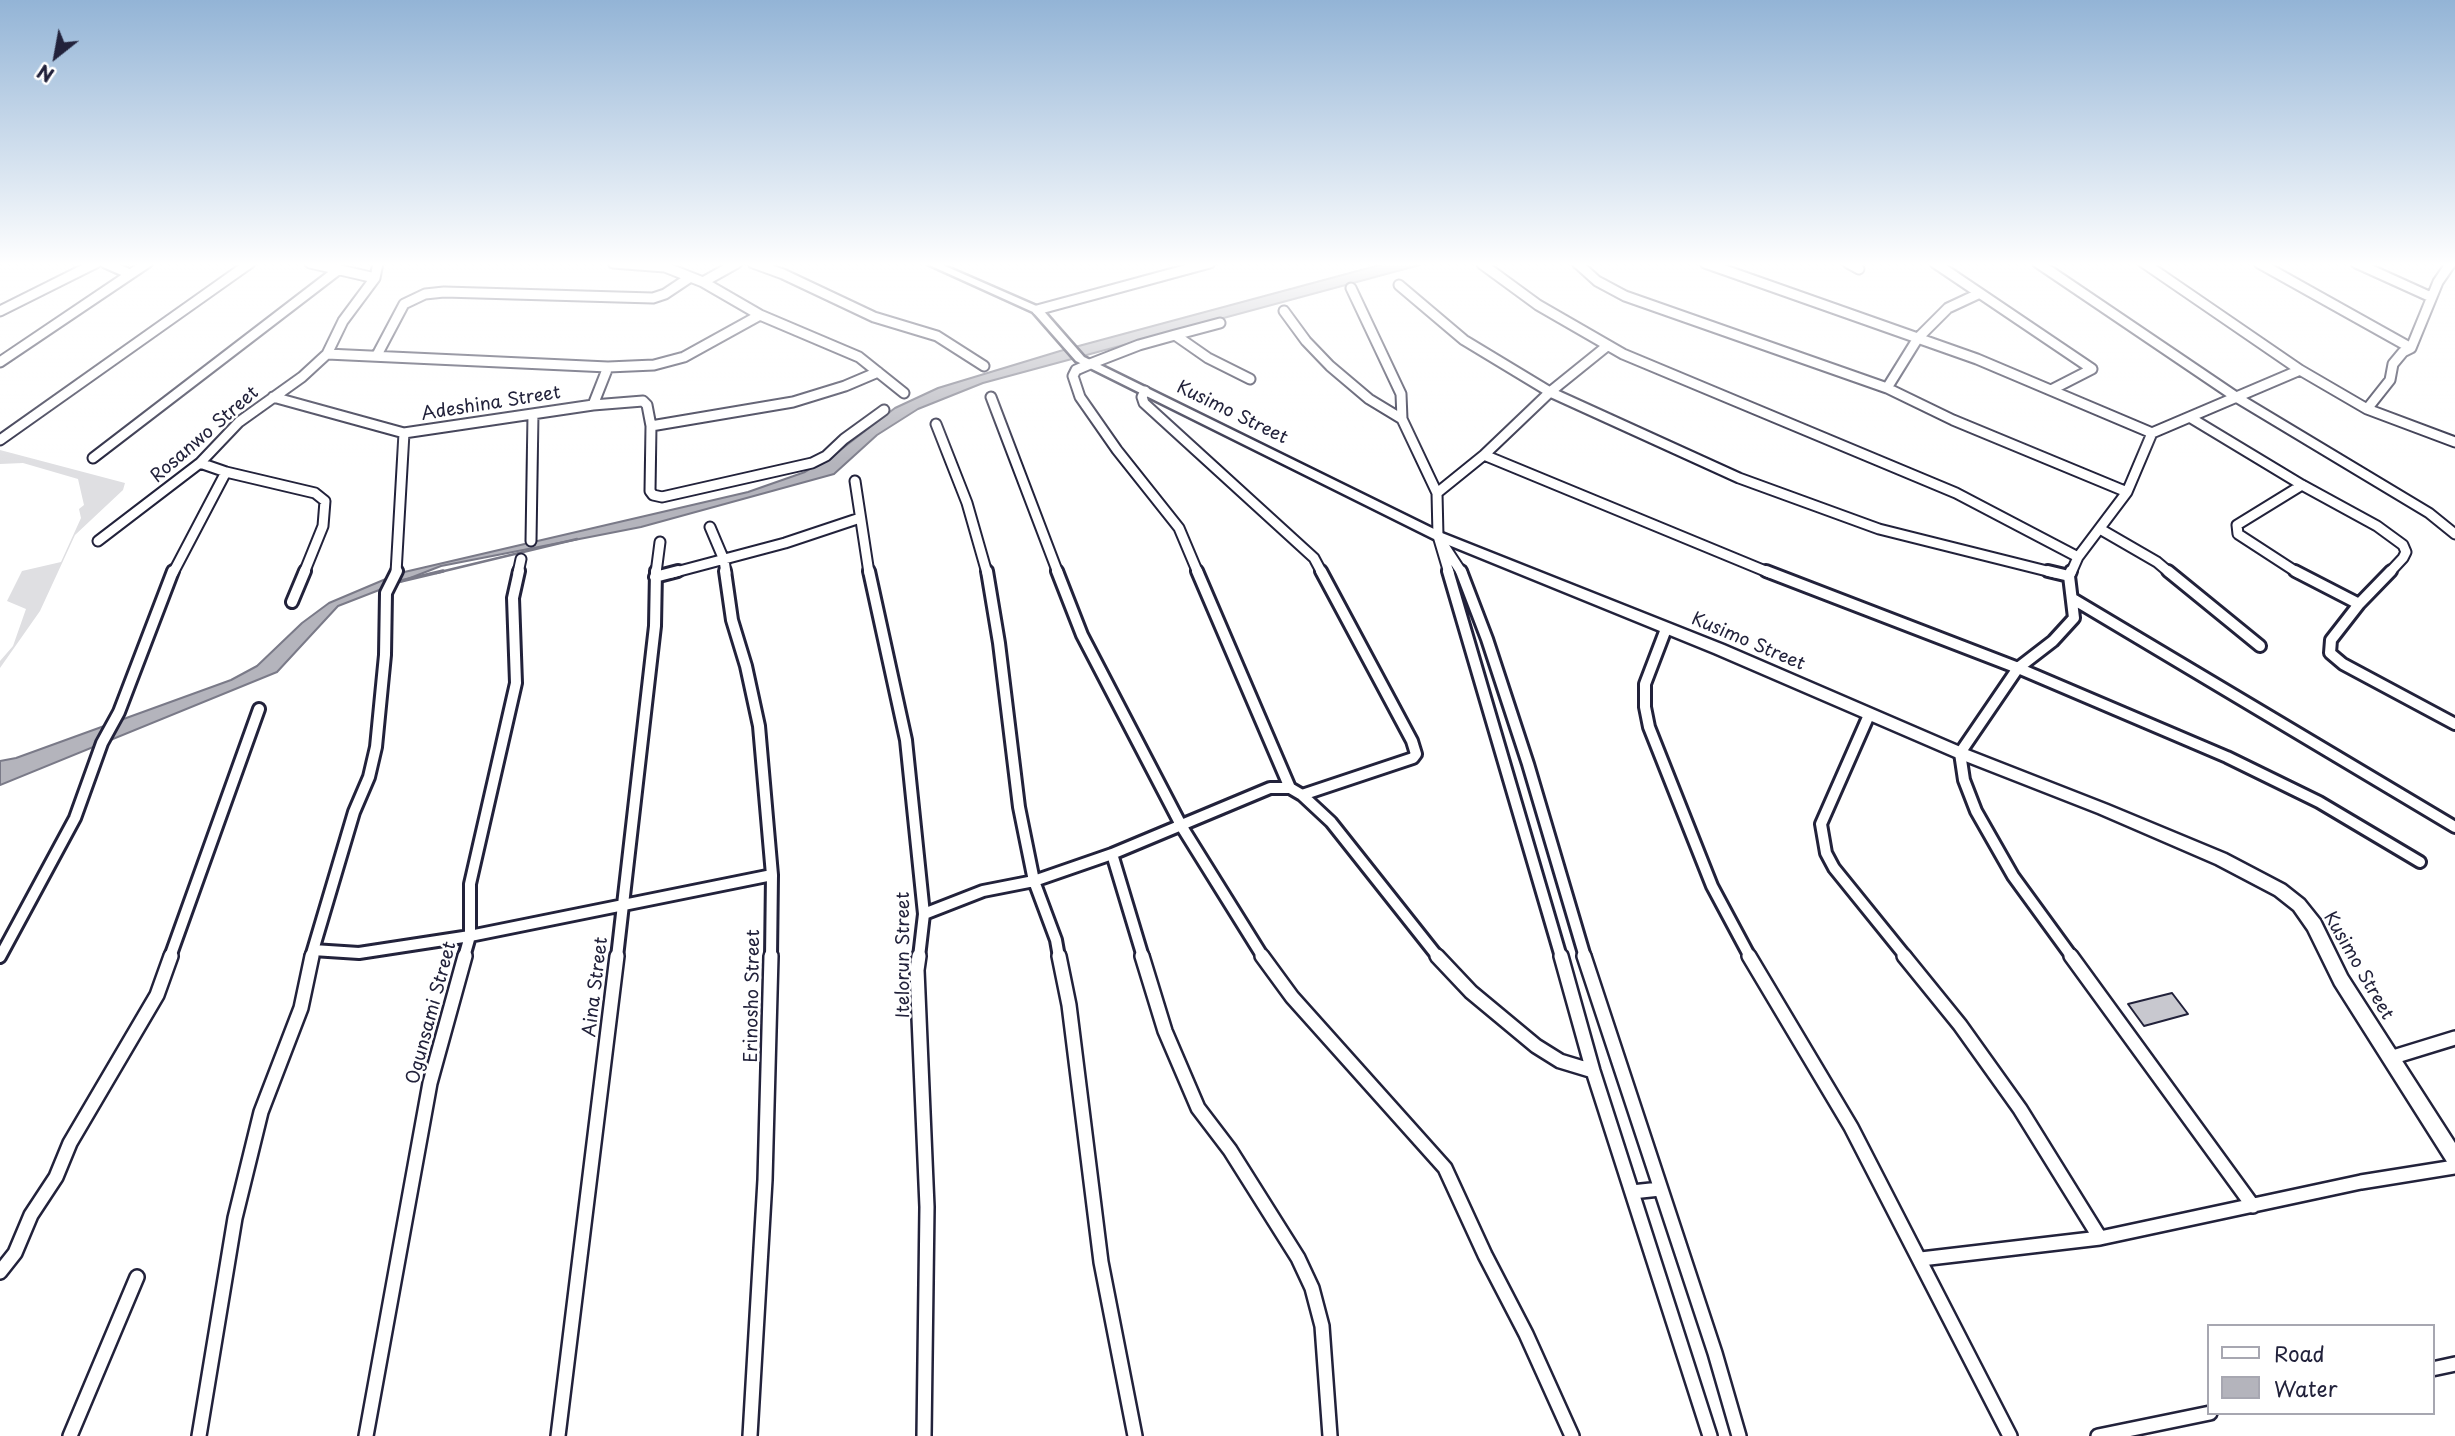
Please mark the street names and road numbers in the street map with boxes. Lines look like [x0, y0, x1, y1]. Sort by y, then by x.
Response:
street label: Kusimo Street [1173, 377, 1291, 449]
street label: Rosanwo Street [147, 382, 263, 488]
street label: Adeshina Street [420, 382, 562, 426]
street label: Kusimo Street [1688, 608, 1808, 676]
street label: Itelorun Street [893, 892, 915, 1018]
street label: Kusimo Street [2318, 908, 2398, 1024]
street label: Erinosho Street [741, 929, 765, 1063]
street label: Aina Street [579, 936, 613, 1038]
street label: Ogunsami Street [403, 939, 461, 1087]

